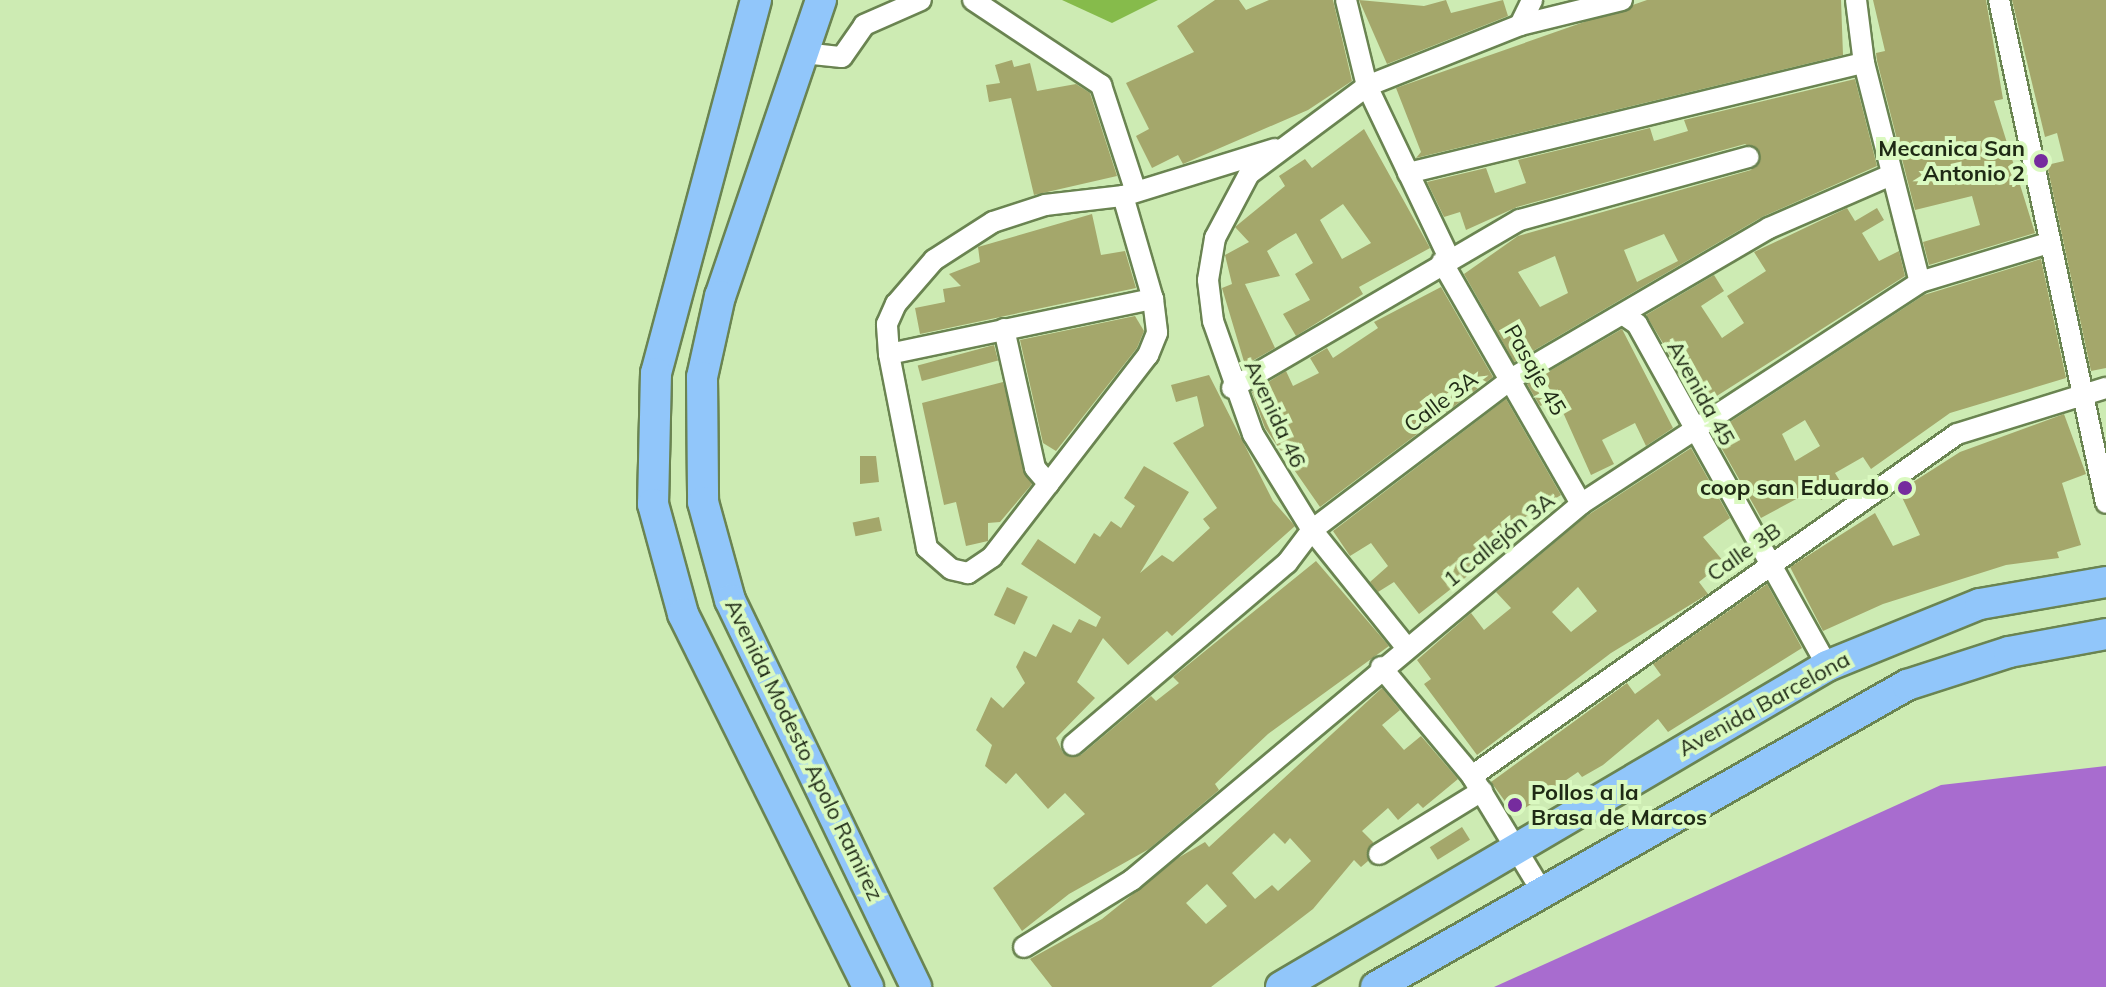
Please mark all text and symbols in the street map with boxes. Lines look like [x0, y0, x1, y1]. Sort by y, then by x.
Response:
place label: Mecanica San Antonio 2 [1878, 135, 2025, 186]
marker: Mecanica San Antonio 2 [2032, 152, 2050, 170]
street label: Pasaje 45 [1498, 320, 1572, 420]
street label: Avenida 45 [1661, 336, 1741, 450]
street label: Avenida 46 [1239, 356, 1311, 472]
street label: Calle 3A [1399, 366, 1483, 438]
place label: coop san Eduardo [1700, 475, 1889, 501]
marker: coop san Eduardo [1896, 479, 1914, 497]
street label: 1 Callejón 3A [1438, 487, 1560, 593]
street label: Calle 3B [1702, 517, 1786, 587]
street label: Avenida Modesto Apolo Ramirez [719, 595, 889, 905]
street label: Avenida Barcelona [1674, 646, 1854, 762]
place label: Pollos a la Brasa de Marcos [1531, 779, 1707, 830]
marker: Pollos a la Brasa de Marcos [1506, 796, 1524, 814]

